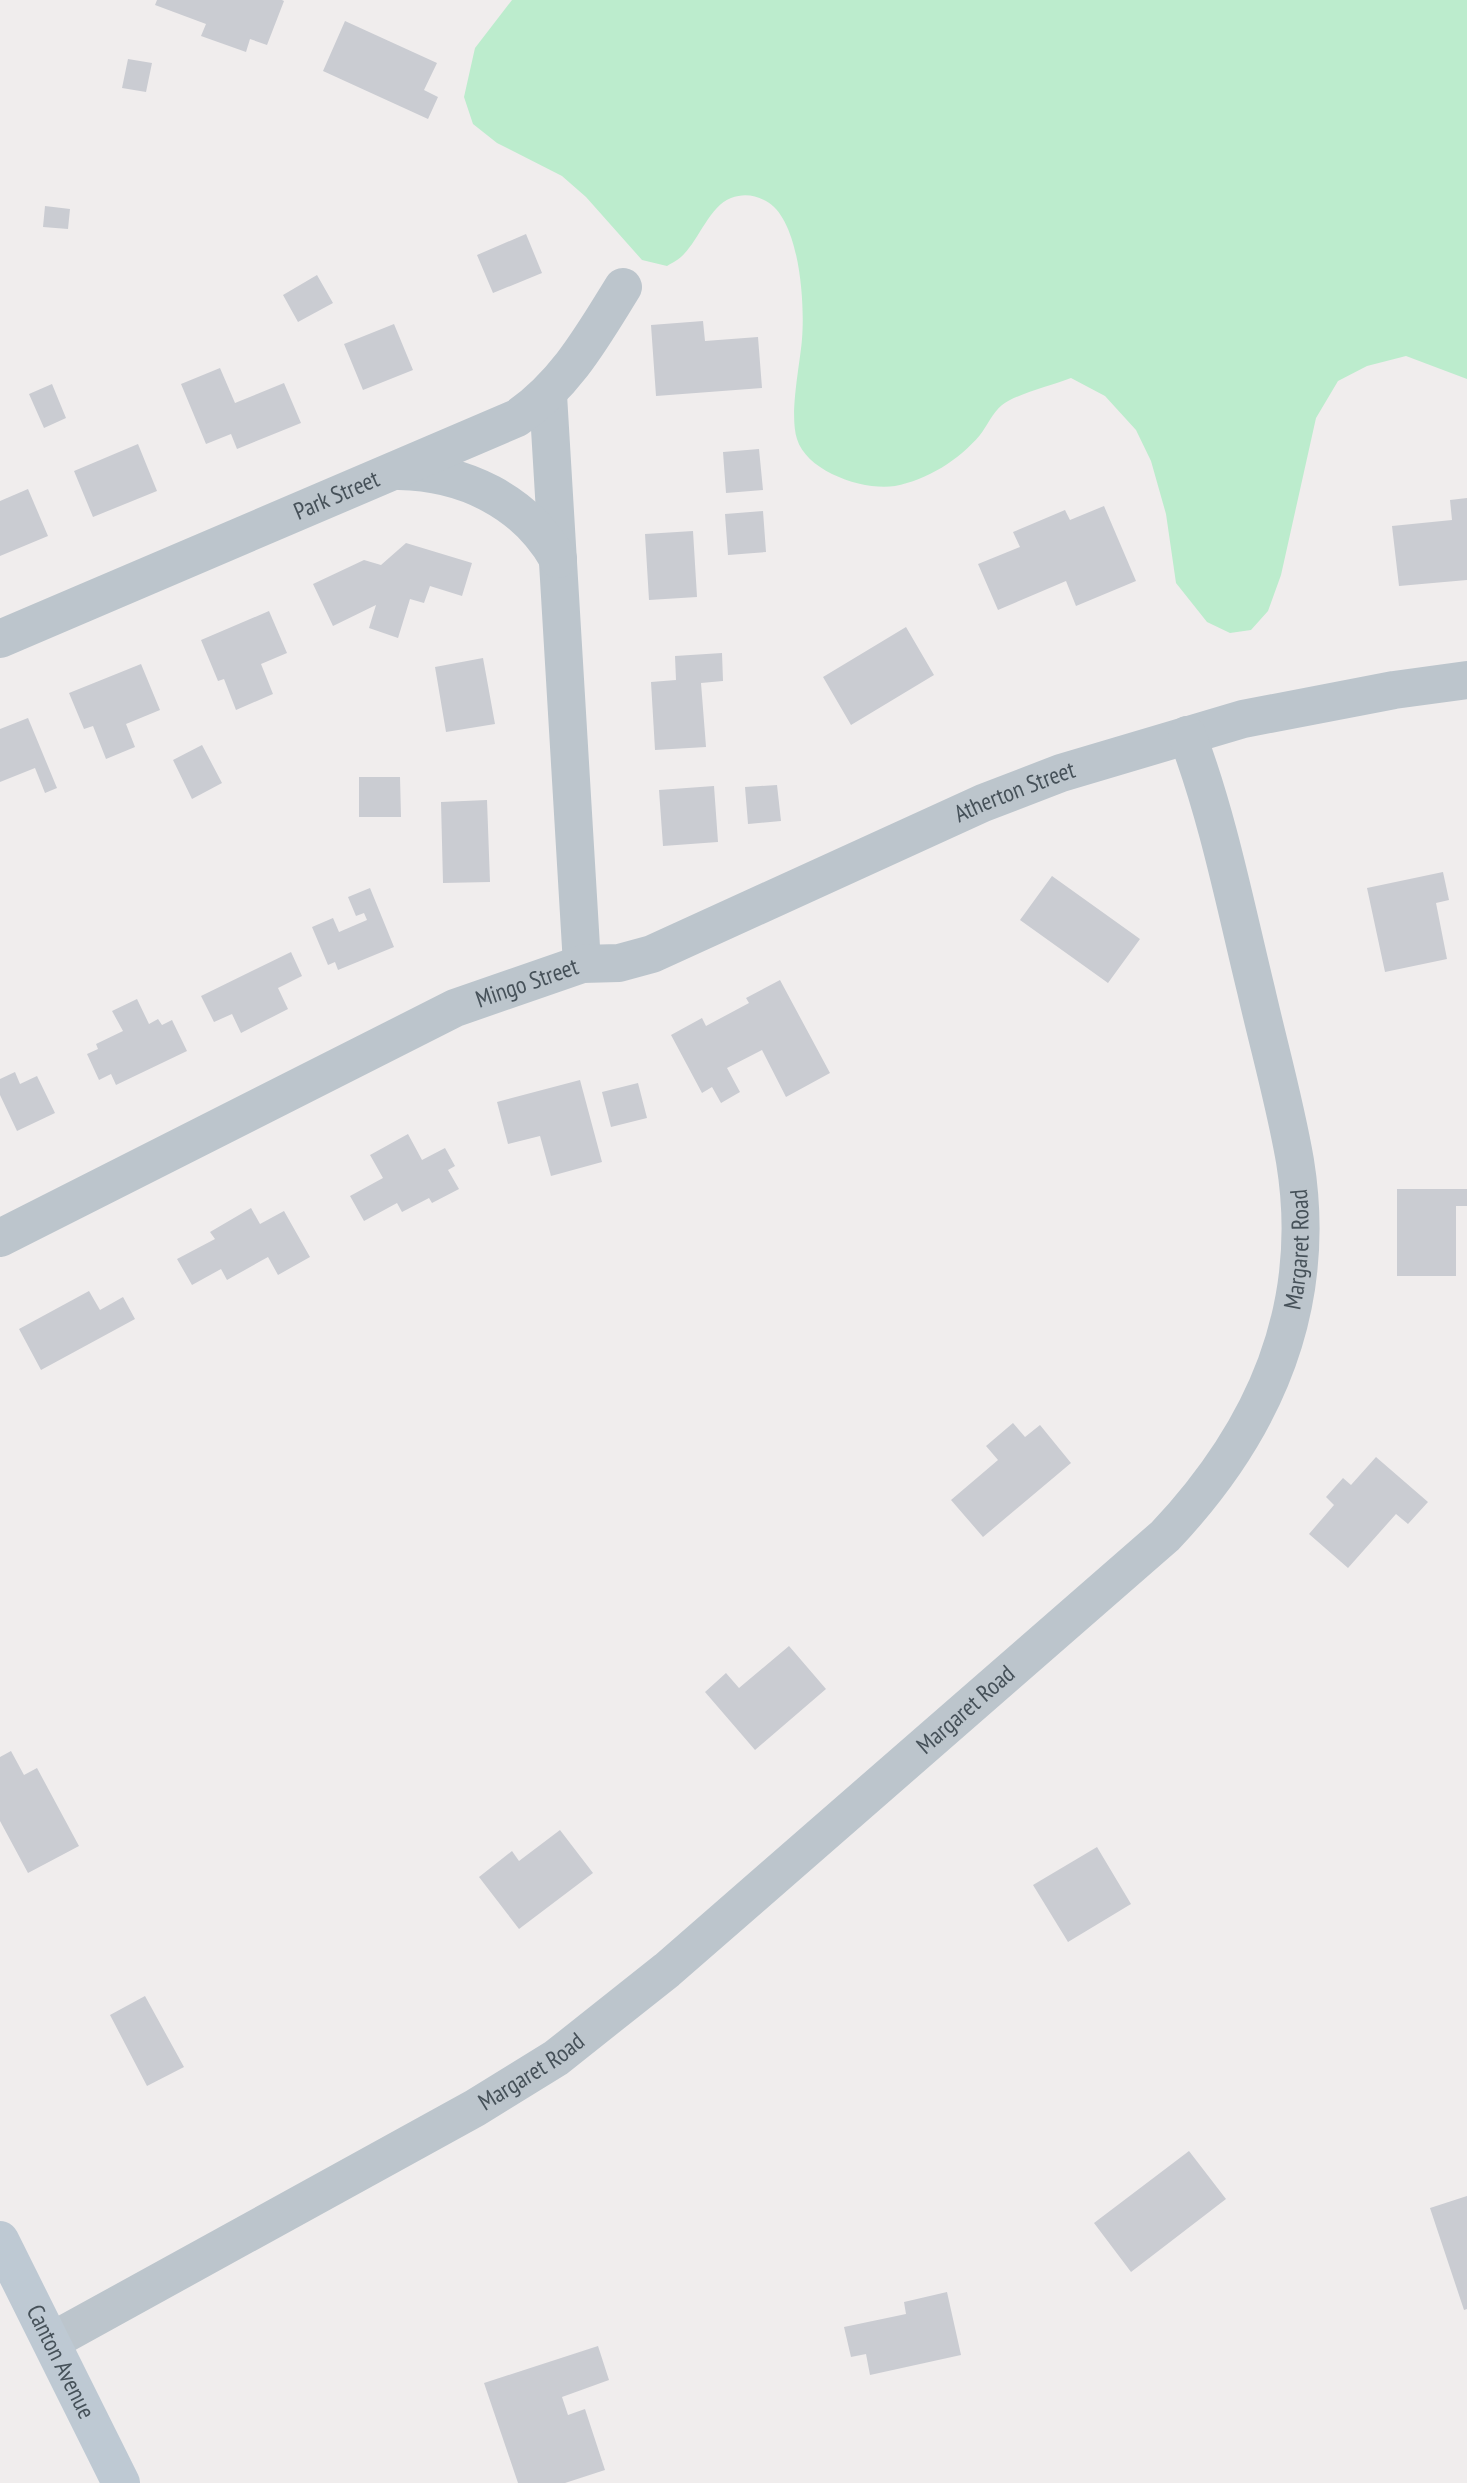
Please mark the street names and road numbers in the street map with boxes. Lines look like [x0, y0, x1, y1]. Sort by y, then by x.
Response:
street label: Park Street [289, 463, 384, 527]
street label: Atherton Street [949, 754, 1079, 829]
street label: Mingo Street [471, 950, 583, 1015]
street label: Margaret Road [1277, 1188, 1316, 1312]
street label: Margaret Road [910, 1658, 1021, 1761]
street label: Margaret Road [472, 2025, 591, 2117]
street label: Canton Avenue [20, 2299, 102, 2424]

